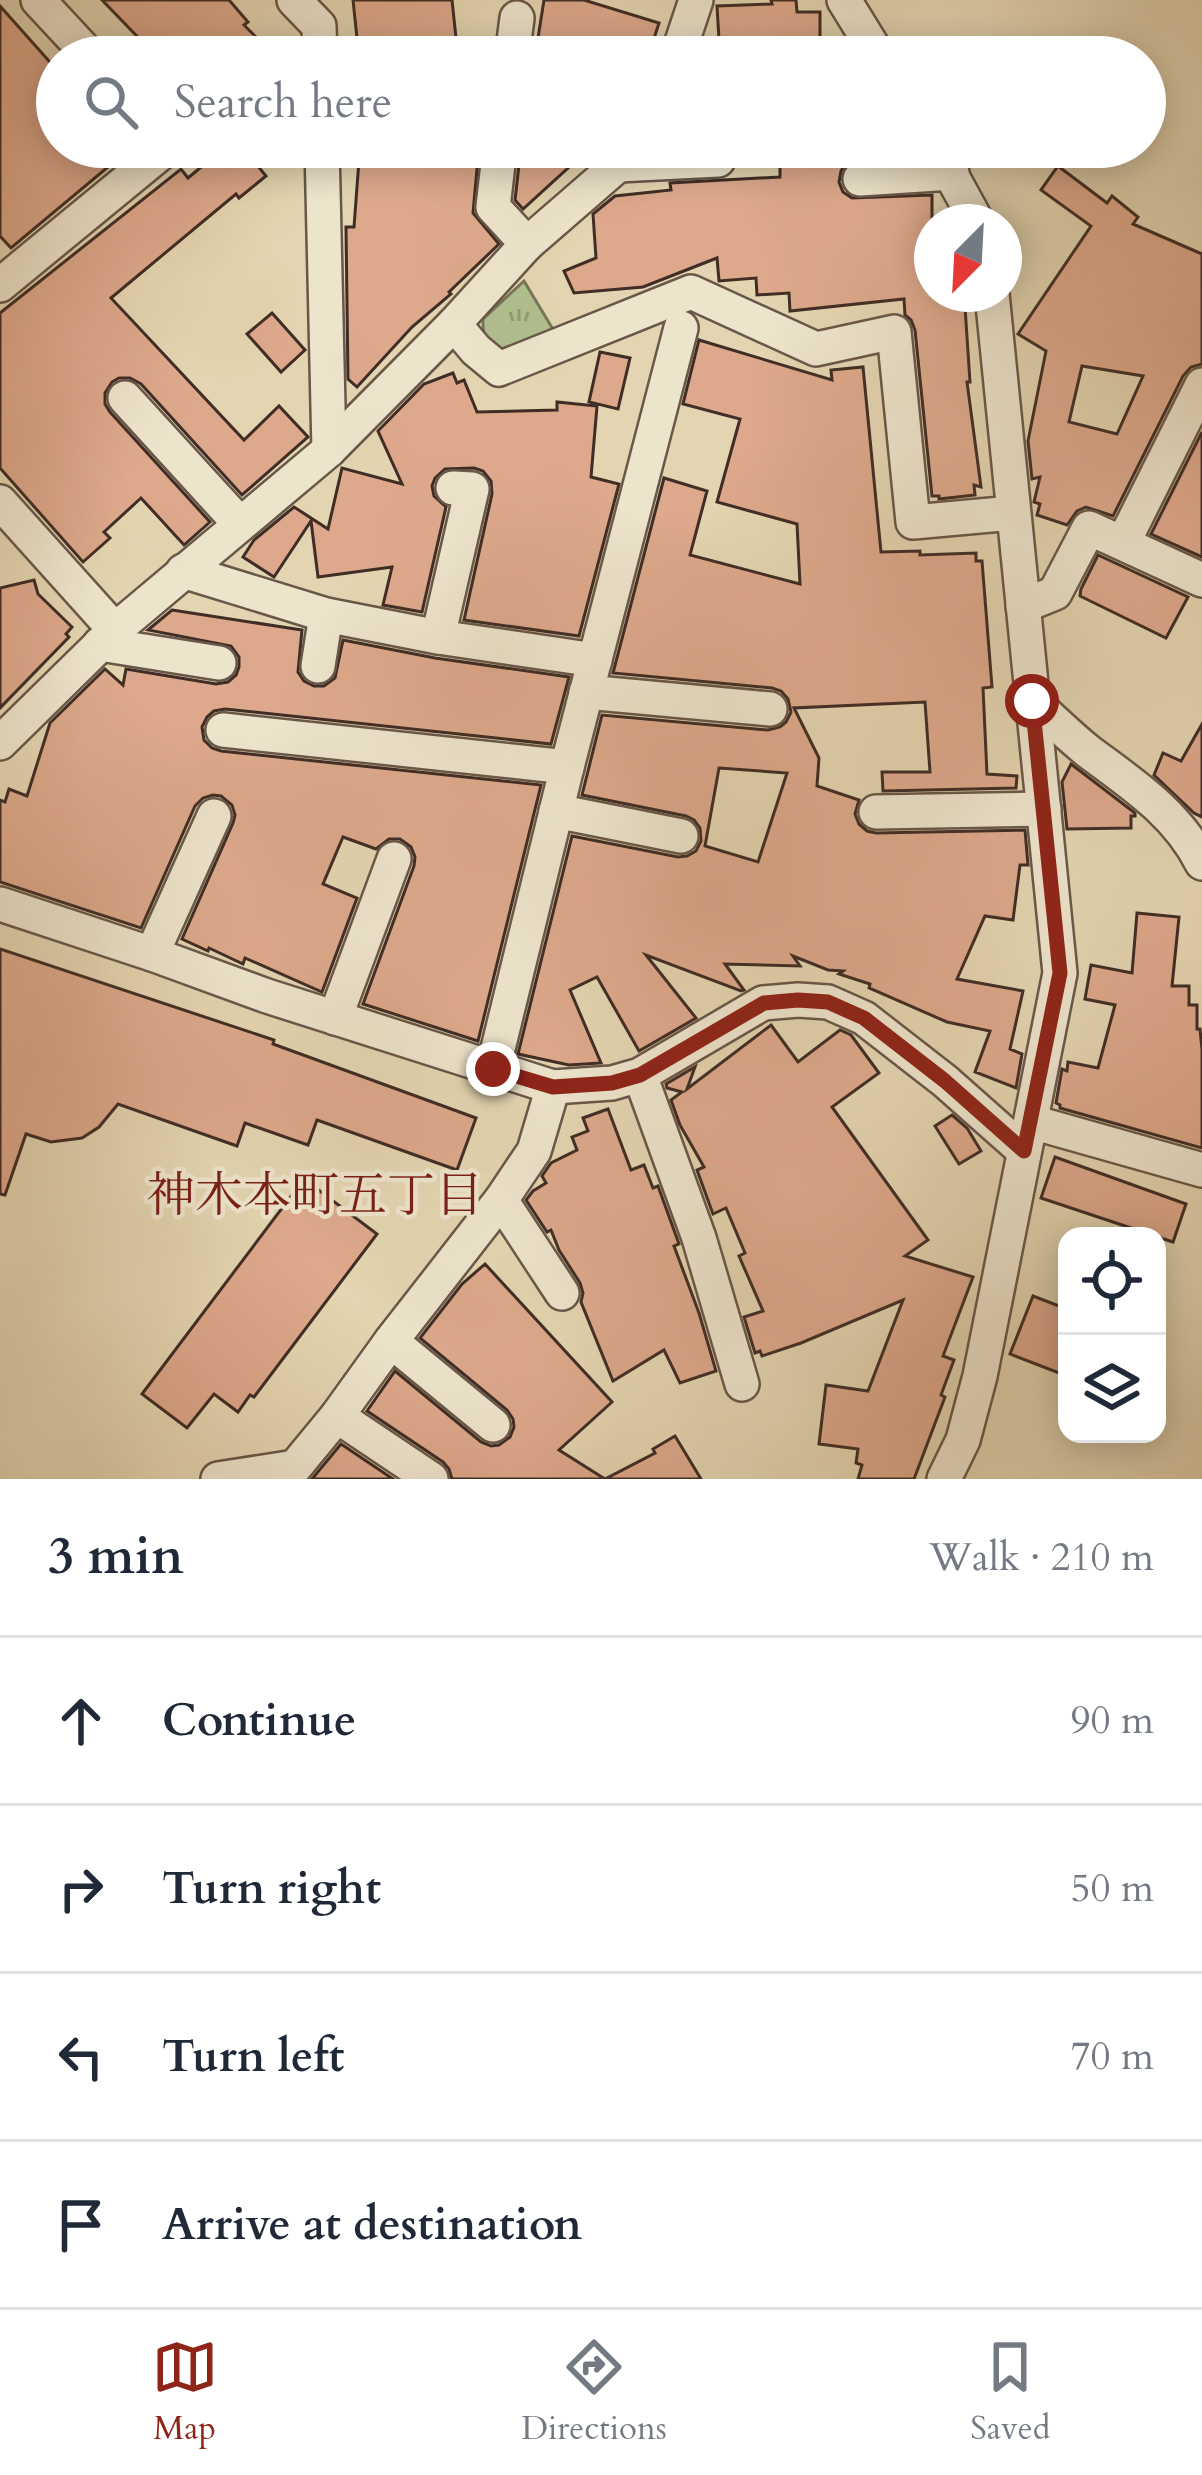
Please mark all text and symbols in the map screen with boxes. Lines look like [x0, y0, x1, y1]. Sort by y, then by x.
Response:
search box [36, 36, 1166, 168]
icon: search [78, 69, 144, 135]
text: Search here [174, 72, 392, 133]
north arrow [914, 204, 1022, 312]
route start [1005, 674, 1059, 728]
route end [466, 1042, 520, 1096]
district label: 神木本町五丁目 [147, 1163, 483, 1228]
map controls [1058, 1227, 1166, 1443]
button: locate [1058, 1227, 1166, 1335]
button: layers [1058, 1335, 1166, 1443]
text: 3 min [48, 1522, 184, 1592]
text: Walk · 210 m [929, 1531, 1154, 1584]
icon: ahead [48, 1688, 114, 1754]
text: Continue [162, 1690, 356, 1751]
text: 90 m [1071, 1694, 1154, 1747]
icon: right [48, 1856, 114, 1922]
text: Turn right [162, 1858, 381, 1919]
text: 50 m [1071, 1862, 1154, 1915]
icon: left [48, 2024, 114, 2090]
text: Turn left [162, 2026, 344, 2087]
text: 70 m [1071, 2030, 1154, 2083]
icon: arrive [48, 2192, 114, 2258]
text: Arrive at destination [162, 2194, 582, 2255]
tab: Map [152, 2334, 218, 2451]
tab: Directions [521, 2334, 667, 2451]
tab: Saved [970, 2334, 1050, 2451]

